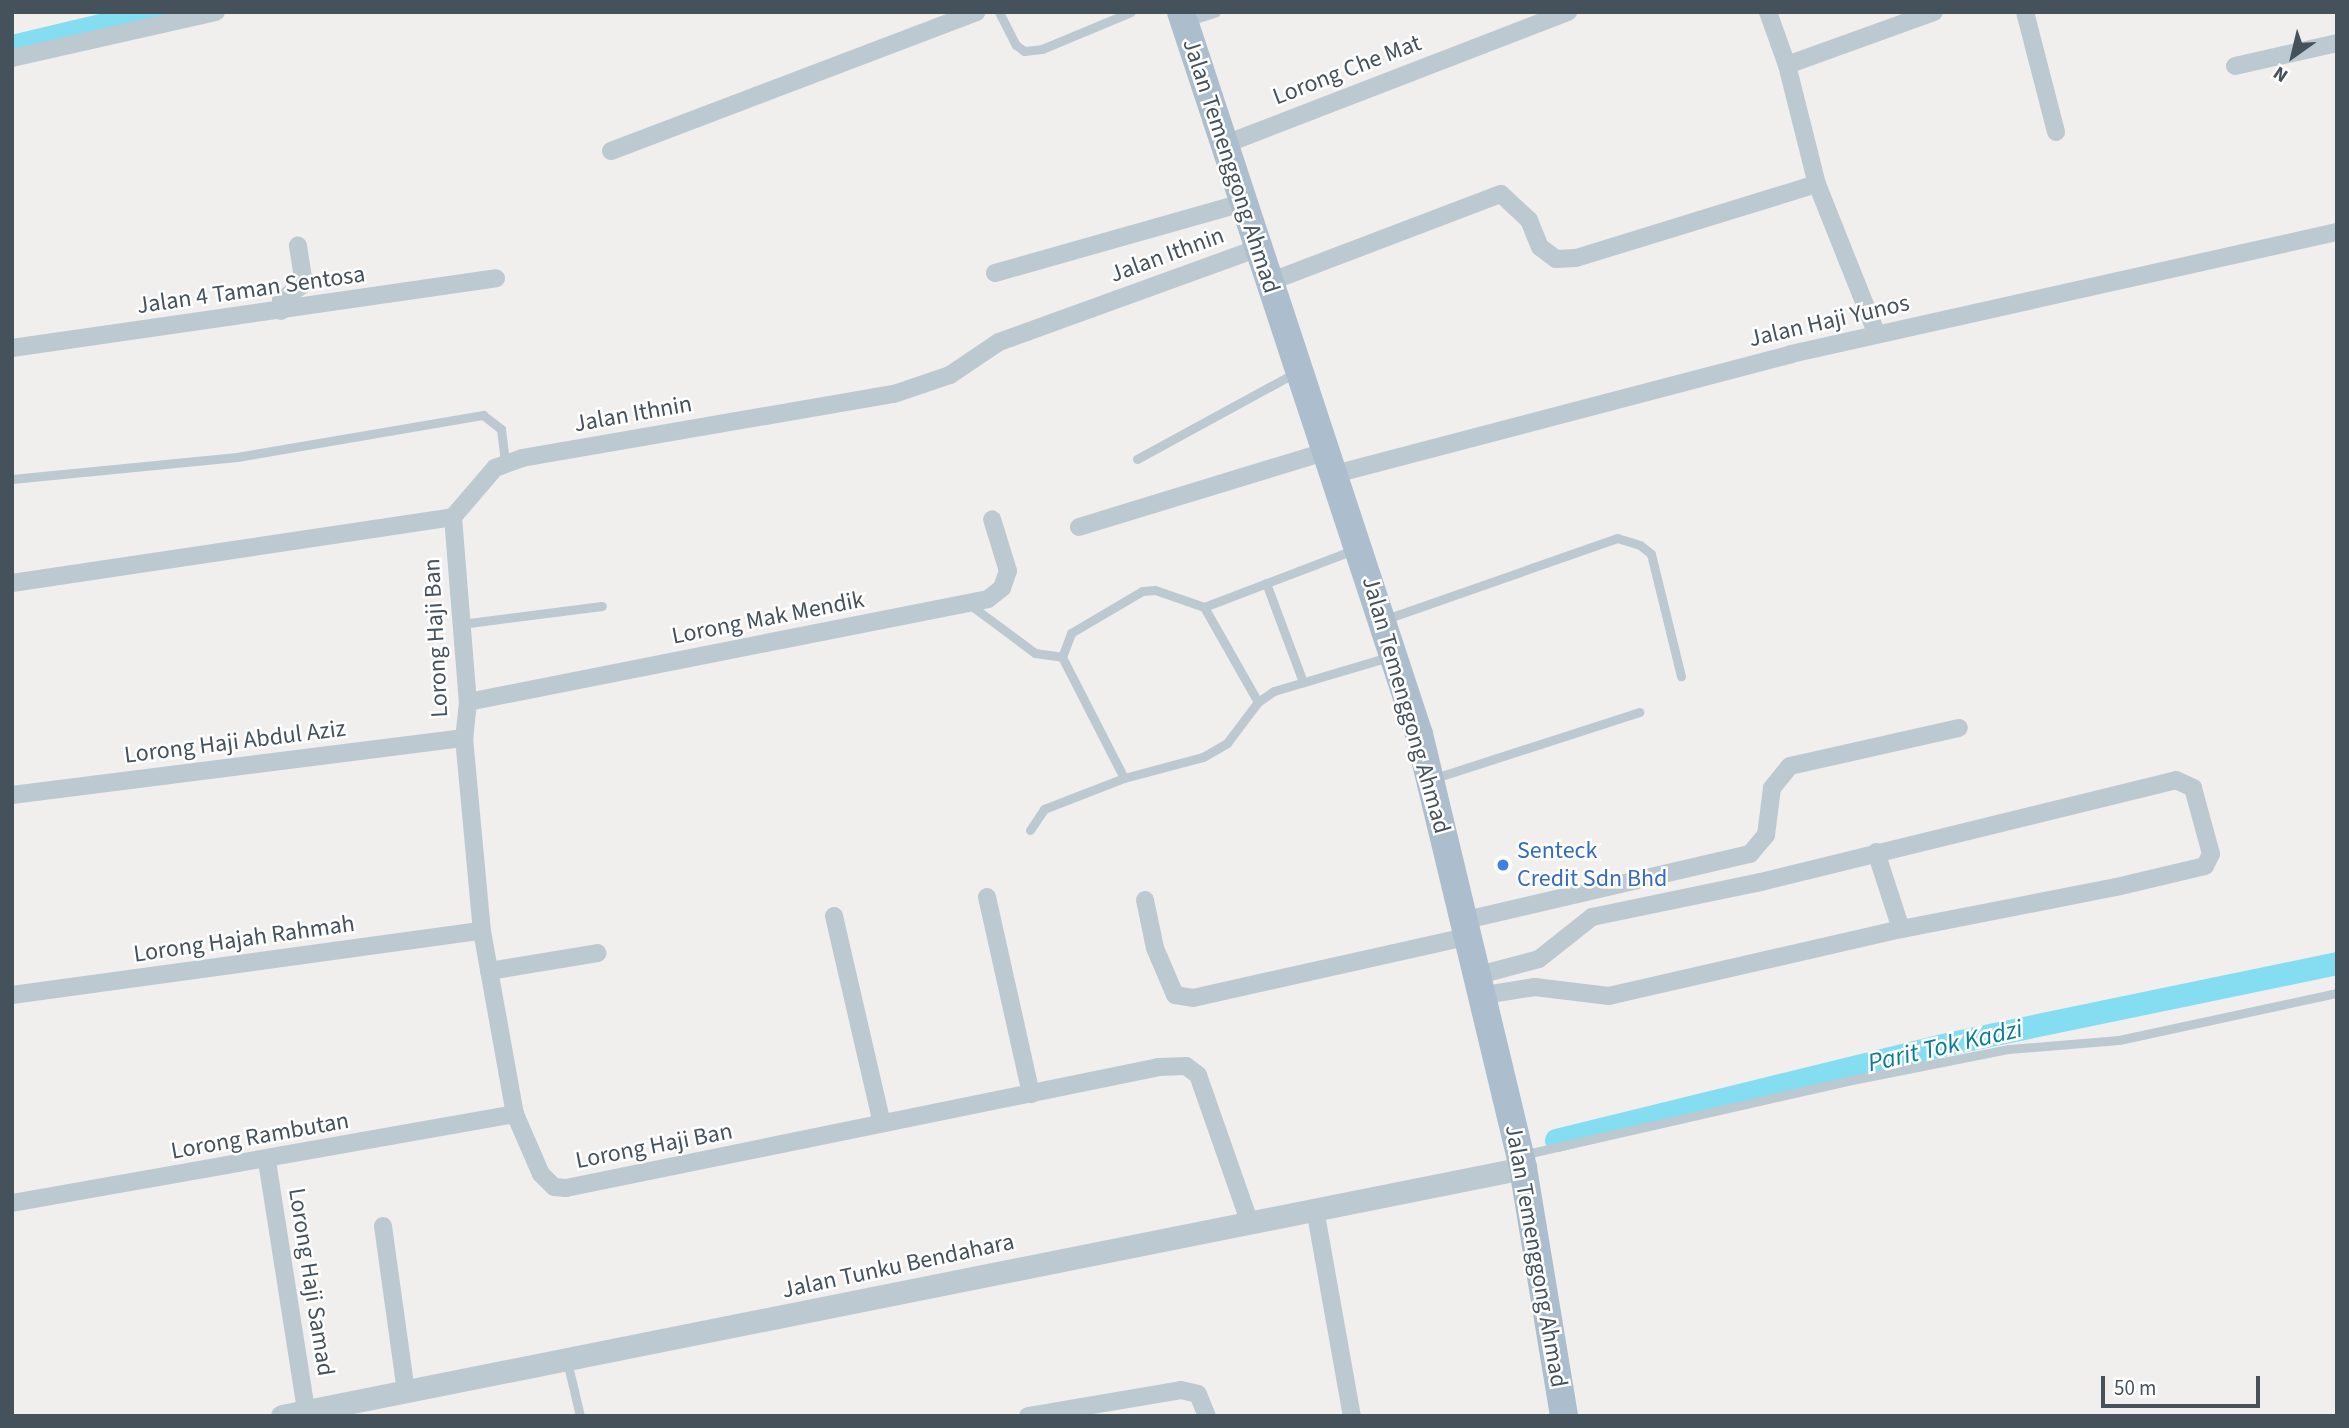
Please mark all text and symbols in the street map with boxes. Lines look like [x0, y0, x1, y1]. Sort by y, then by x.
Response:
north arrow [2258, 21, 2328, 91]
street label: Lorong Che Mat [1269, 29, 1425, 111]
street label: Jalan Temenggong Ahmad [1176, 35, 1286, 297]
text: N [2268, 59, 2294, 89]
street label: Jalan Ithnin [1106, 221, 1228, 289]
street label: Jalan 4 Taman Sentosa [135, 260, 367, 320]
street label: Jalan Haji Yunos [1746, 289, 1912, 353]
street label: Jalan Ithnin [572, 389, 694, 439]
street label: Lorong Haji Ban [417, 558, 455, 718]
street label: Jalan Temenggong Ahmad [1355, 573, 1457, 837]
street label: Lorong Mak Mendik [669, 585, 867, 651]
street label: Lorong Haji Abdul Aziz [123, 714, 347, 770]
place label: Senteck Credit Sdn Bhd [1517, 837, 1667, 893]
marker: Senteck Credit Sdn Bhd [1495, 857, 1511, 873]
street label: Lorong Hajah Rahmah [132, 909, 356, 969]
water label: Parit Tok Kadzi [1865, 1013, 2025, 1079]
street label: Lorong Rambutan [169, 1106, 351, 1166]
street label: Lorong Haji Ban [573, 1117, 735, 1175]
street label: Jalan Temenggong Ahmad [1499, 1122, 1573, 1390]
street label: Lorong Haji Samad [282, 1186, 340, 1378]
street label: Jalan Tunku Bendahara [779, 1227, 1017, 1305]
scale bar [2104, 1362, 2263, 1406]
text: 50 m [2114, 1373, 2156, 1403]

